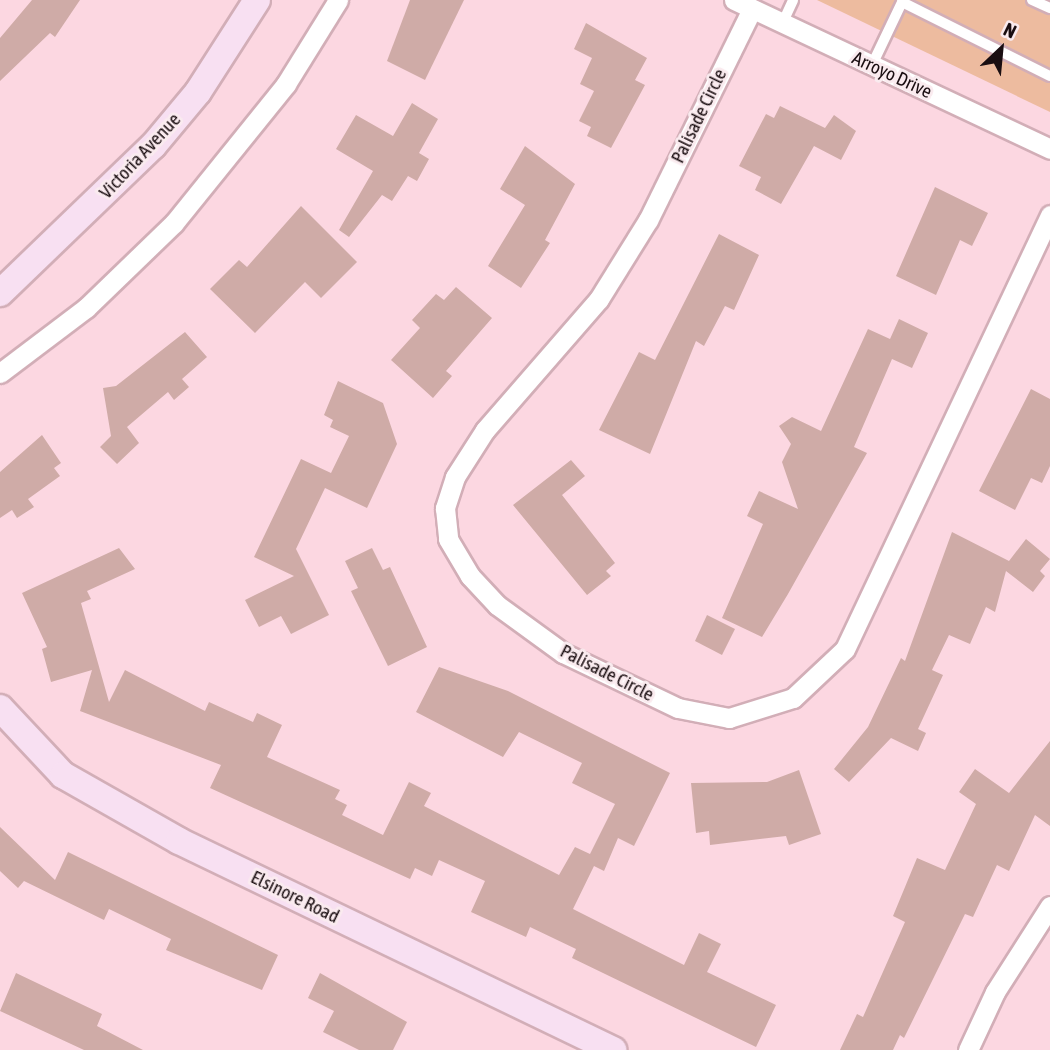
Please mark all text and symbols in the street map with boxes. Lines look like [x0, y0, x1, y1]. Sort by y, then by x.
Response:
north arrow [966, 14, 1036, 84]
text: N [1000, 18, 1020, 42]
street label: Arroyo Drive [849, 47, 935, 103]
street label: Palisade Circle [666, 65, 732, 167]
street label: Victoria Avenue [95, 108, 185, 204]
street label: Palisade Circle [556, 640, 658, 706]
street label: Elsinore Road [247, 866, 343, 928]

